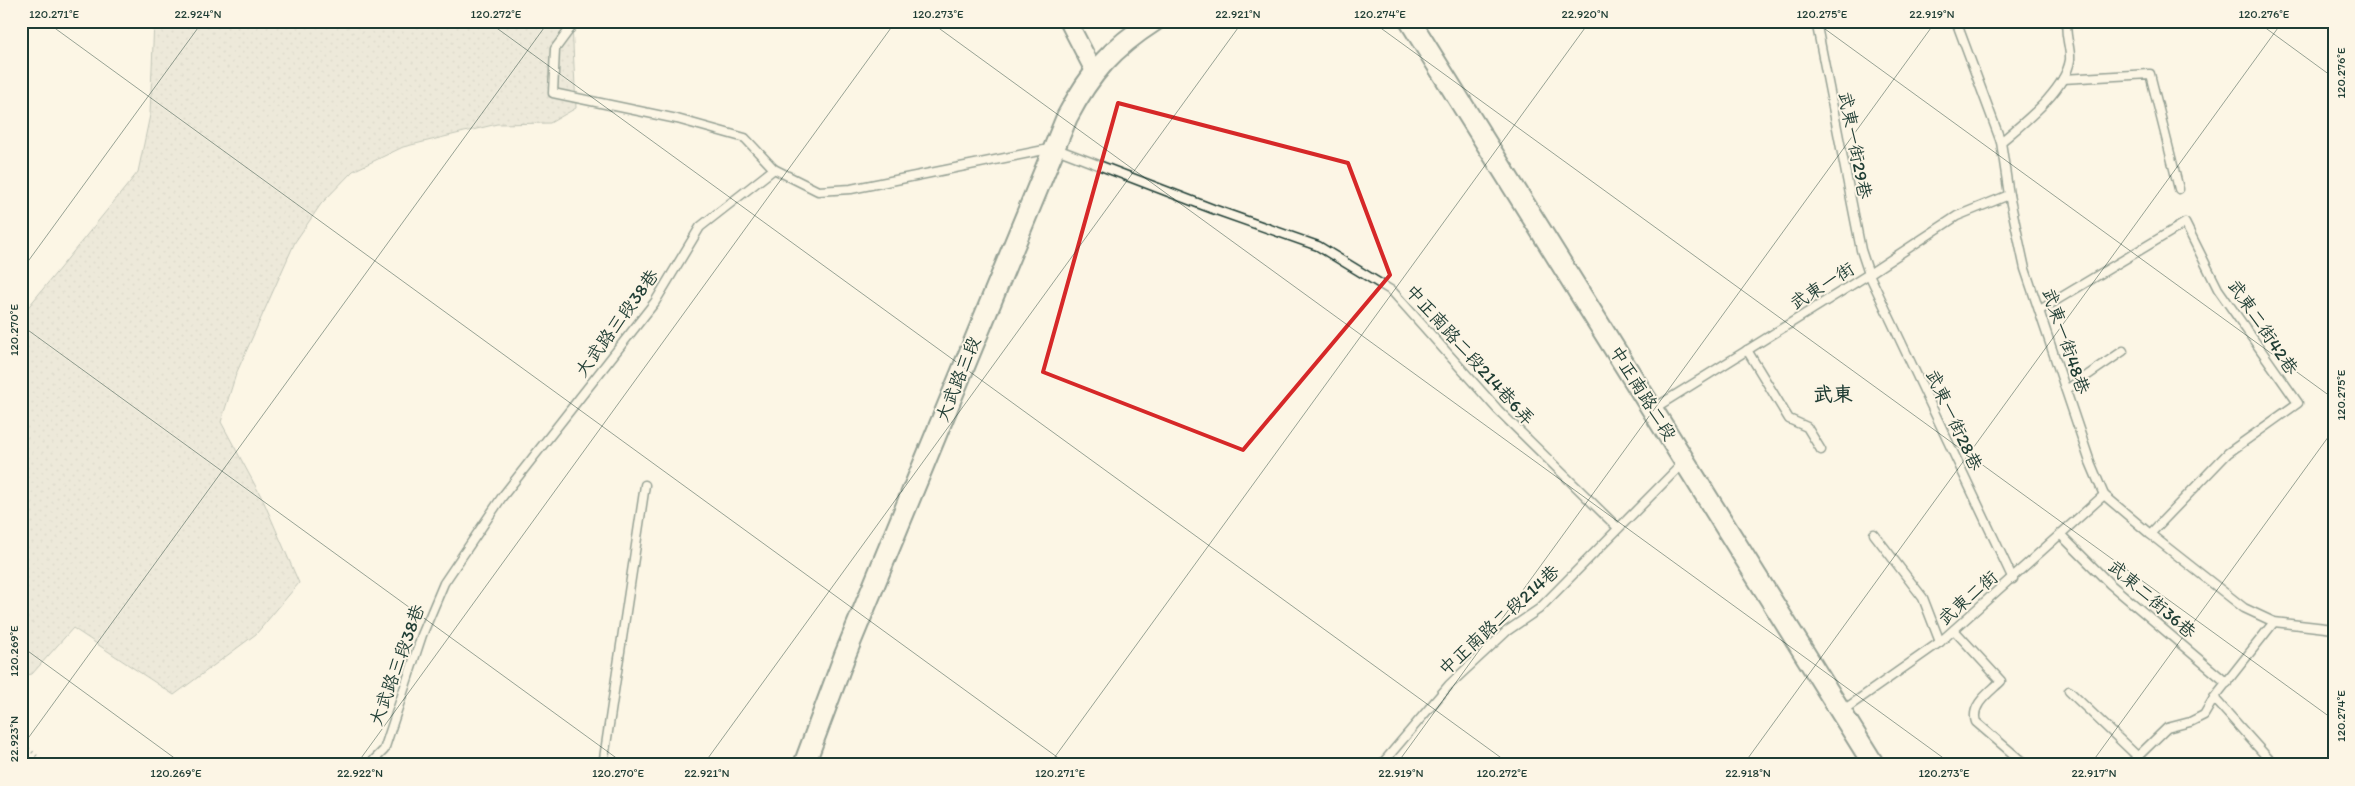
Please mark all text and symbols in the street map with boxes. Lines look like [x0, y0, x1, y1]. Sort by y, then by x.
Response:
text: 120.271°E [29, 7, 79, 21]
text: 22.924°N [174, 7, 222, 21]
text: 120.272°E [471, 7, 522, 21]
text: 120.273°E [912, 7, 964, 21]
text: 22.921°N [1215, 7, 1261, 21]
text: 120.274°E [1354, 7, 1406, 21]
text: 22.920°N [1561, 7, 1609, 21]
text: 120.275°E [1797, 7, 1848, 21]
text: 22.919°N [1909, 7, 1955, 21]
text: 120.276°E [2238, 7, 2290, 21]
text: 120.276°E [2334, 47, 2348, 99]
street label: 武東一街29巷 [1834, 89, 1876, 201]
street label: 武東一街 [1786, 258, 1858, 314]
street label: 大武路三段38巷 [571, 265, 663, 381]
street label: 武東二街42巷 [2223, 275, 2303, 379]
street label: 中正南路二段214巷6弄 [1401, 280, 1539, 430]
street label: 武東一街48巷 [2038, 285, 2094, 397]
text: 120.270°E [7, 304, 21, 356]
street label: 大武路三段 [931, 333, 985, 425]
street label: 中正南路二段 [1605, 341, 1681, 445]
street label: 武東一街28巷 [1921, 366, 1987, 474]
text: 120.275°E [2334, 369, 2348, 420]
district label: 武東 [1813, 382, 1853, 406]
street label: 武東二街36巷 [2104, 555, 2200, 643]
street label: 中正南路二段214巷 [1434, 560, 1564, 680]
street label: 武東二街 [1934, 566, 2002, 630]
street label: 大武路三段38巷 [365, 601, 429, 729]
text: 120.269°E [7, 625, 21, 677]
text: 120.274°E [2334, 690, 2348, 742]
text: 22.923°N [7, 716, 21, 762]
text: 120.269°E [150, 766, 202, 780]
text: 22.922°N [337, 766, 383, 780]
text: 120.270°E [592, 766, 644, 780]
text: 22.921°N [684, 766, 730, 780]
text: 120.271°E [1035, 766, 1085, 780]
text: 22.919°N [1378, 766, 1424, 780]
text: 120.272°E [1477, 766, 1528, 780]
text: 22.918°N [1725, 766, 1771, 780]
text: 120.273°E [1918, 766, 1970, 780]
text: 22.917°N [2071, 766, 2117, 780]

